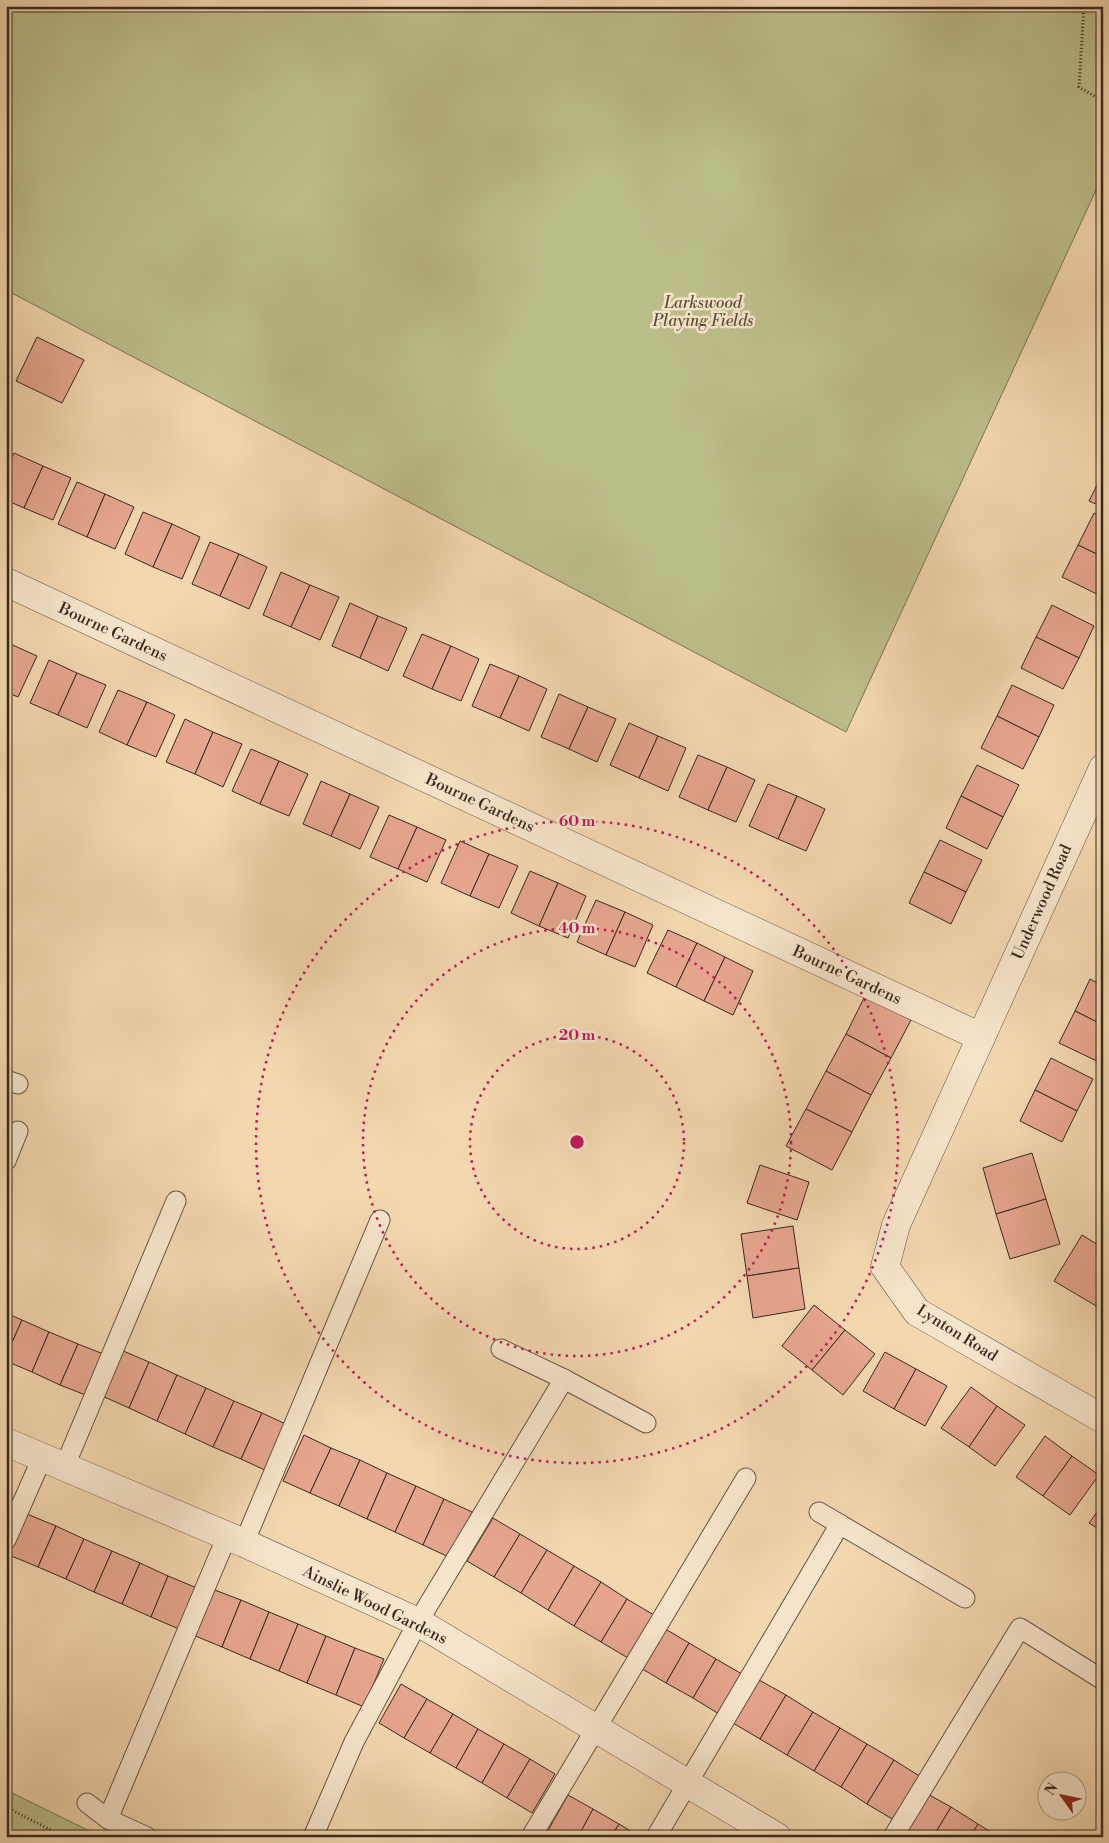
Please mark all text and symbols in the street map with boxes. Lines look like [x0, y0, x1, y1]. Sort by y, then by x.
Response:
park label: Larkswood Playing Fields [652, 293, 753, 331]
street label: Bourne Gardens [54, 598, 171, 666]
street label: Bourne Gardens [421, 769, 538, 837]
text: 60 m [559, 812, 596, 831]
street label: Underwood Road [1008, 841, 1076, 963]
text: 40 m [558, 919, 596, 938]
street label: Bourne Gardens [788, 941, 905, 1009]
text: 20 m [559, 1026, 596, 1045]
centre of rings [568, 1133, 586, 1151]
street label: Lynton Road [913, 1300, 1001, 1366]
street label: Ainslie Wood Gardens [299, 1561, 451, 1649]
north arrow [1036, 1770, 1086, 1820]
text: N [1041, 1780, 1063, 1799]

